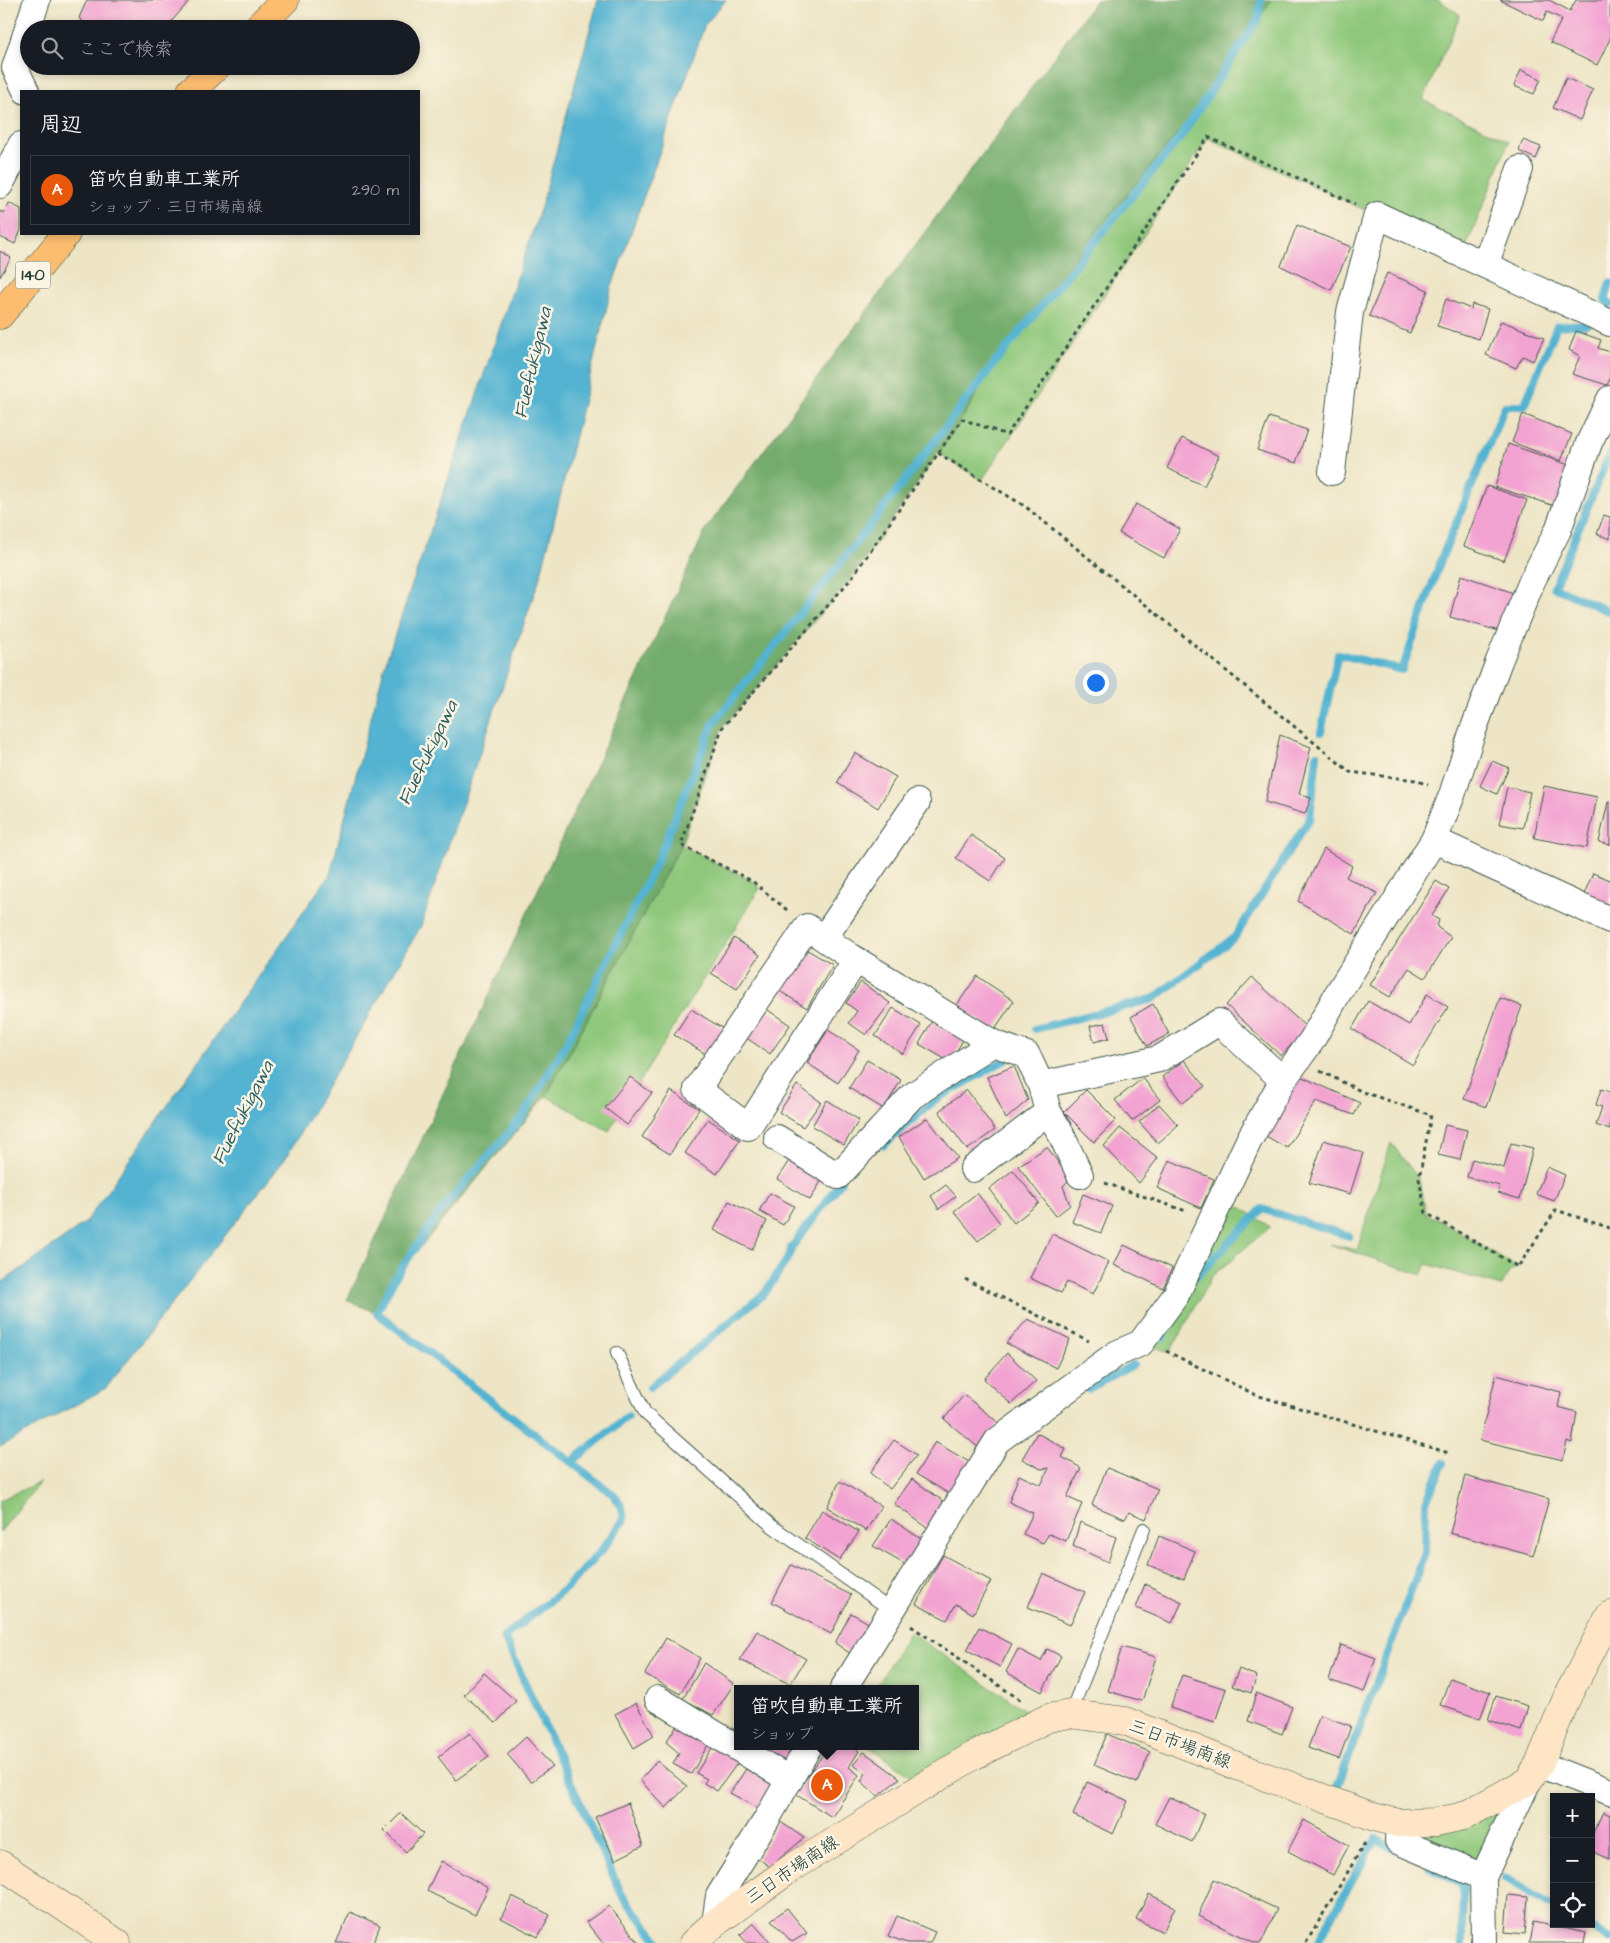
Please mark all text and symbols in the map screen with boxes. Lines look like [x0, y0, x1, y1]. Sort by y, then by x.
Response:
search box [20, 20, 420, 75]
icon: search [38, 34, 66, 62]
text: ここで検索 [78, 36, 173, 63]
text: 周辺 [40, 110, 82, 139]
text: 笛吹自動車工業所 [88, 166, 240, 193]
text: A [52, 179, 62, 201]
text: 290 m [352, 179, 399, 201]
text: ショップ · 三日市場南線 [88, 196, 262, 218]
road number: 140 [15, 262, 50, 288]
water label: Fuefukigawa [507, 304, 559, 421]
your location [1083, 670, 1109, 696]
water label: Fuefukigawa [391, 695, 465, 810]
water label: Fuefukigawa [205, 1055, 281, 1169]
popup [734, 1685, 919, 1750]
text: 笛吹自動車工業所 [750, 1693, 903, 1720]
street label: 三日市場南線 [1125, 1713, 1235, 1775]
text: ショップ [750, 1723, 814, 1745]
pin: A [811, 1766, 843, 1804]
map controls [1550, 1793, 1595, 1928]
button: + [1550, 1793, 1595, 1838]
street label: 三日市場南線 [740, 1829, 844, 1911]
button: − [1550, 1838, 1595, 1883]
button: locate [1550, 1883, 1595, 1928]

